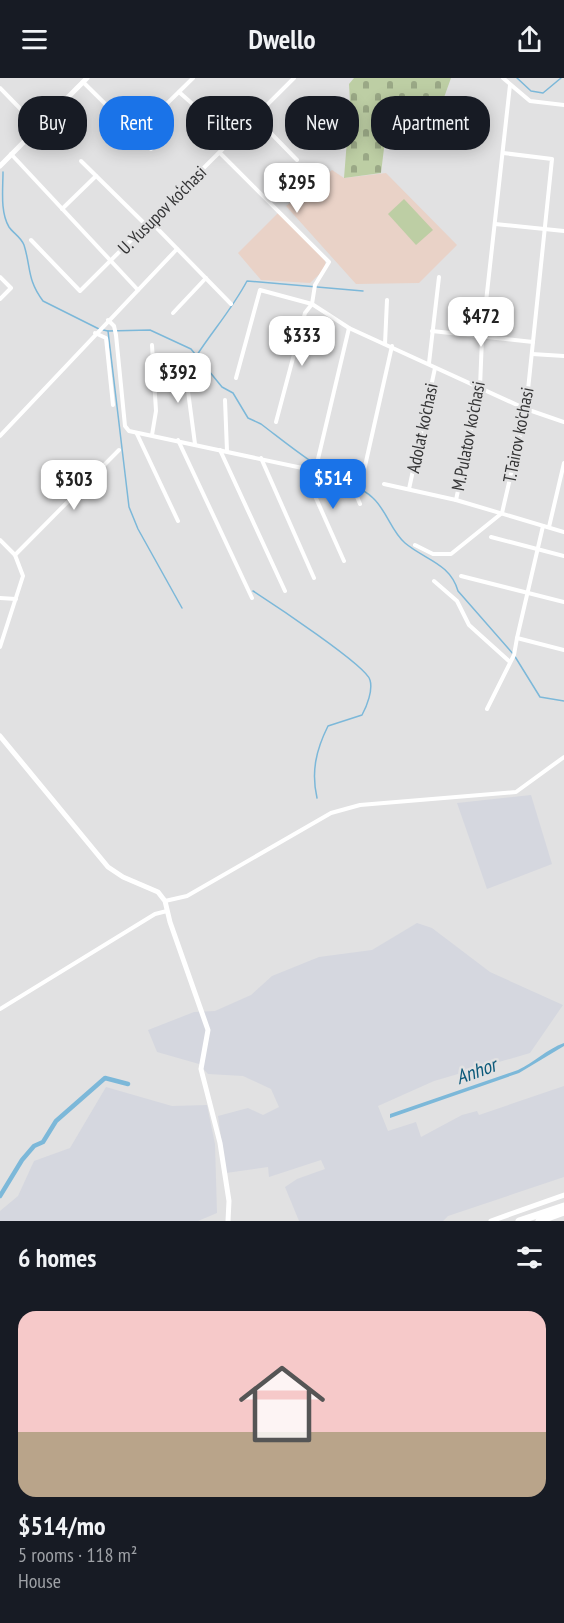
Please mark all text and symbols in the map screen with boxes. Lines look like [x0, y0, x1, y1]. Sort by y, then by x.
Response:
text: Dwello [248, 22, 316, 56]
icon: menu [18, 23, 51, 56]
icon: share [513, 23, 546, 56]
chip: Buy [18, 96, 87, 150]
chip: Rent [99, 96, 174, 150]
chip: Filters [186, 96, 273, 150]
chip: New [285, 96, 359, 150]
chip: Apartment [371, 96, 490, 150]
street label: U. Yusupov ko‘chasi [113, 161, 211, 259]
pin: $295 [261, 163, 333, 214]
text: $295 [278, 169, 316, 195]
pin: $472 [445, 297, 517, 348]
text: $472 [462, 303, 500, 329]
pin: $333 [266, 316, 338, 367]
text: $333 [283, 322, 321, 348]
pin: $392 [142, 353, 214, 404]
text: $392 [159, 359, 197, 385]
street label: M.Pulatov ko'chasi [446, 379, 490, 493]
street label: Adolat ko'chasi [401, 381, 443, 475]
street label: T.Tairov ko'chasi [497, 385, 539, 485]
pin: $514 [297, 459, 369, 510]
pin: $303 [38, 460, 110, 511]
text: $514 [314, 465, 352, 491]
text: $303 [55, 466, 93, 492]
water label: Anhor [452, 1051, 502, 1090]
text: 6 homes [18, 1241, 96, 1274]
icon: filters [513, 1241, 546, 1274]
icon: home [228, 1350, 336, 1458]
text: $514/mo [18, 1509, 106, 1542]
text: 5 rooms · 118 m² [18, 1542, 137, 1568]
text: House [18, 1568, 61, 1594]

